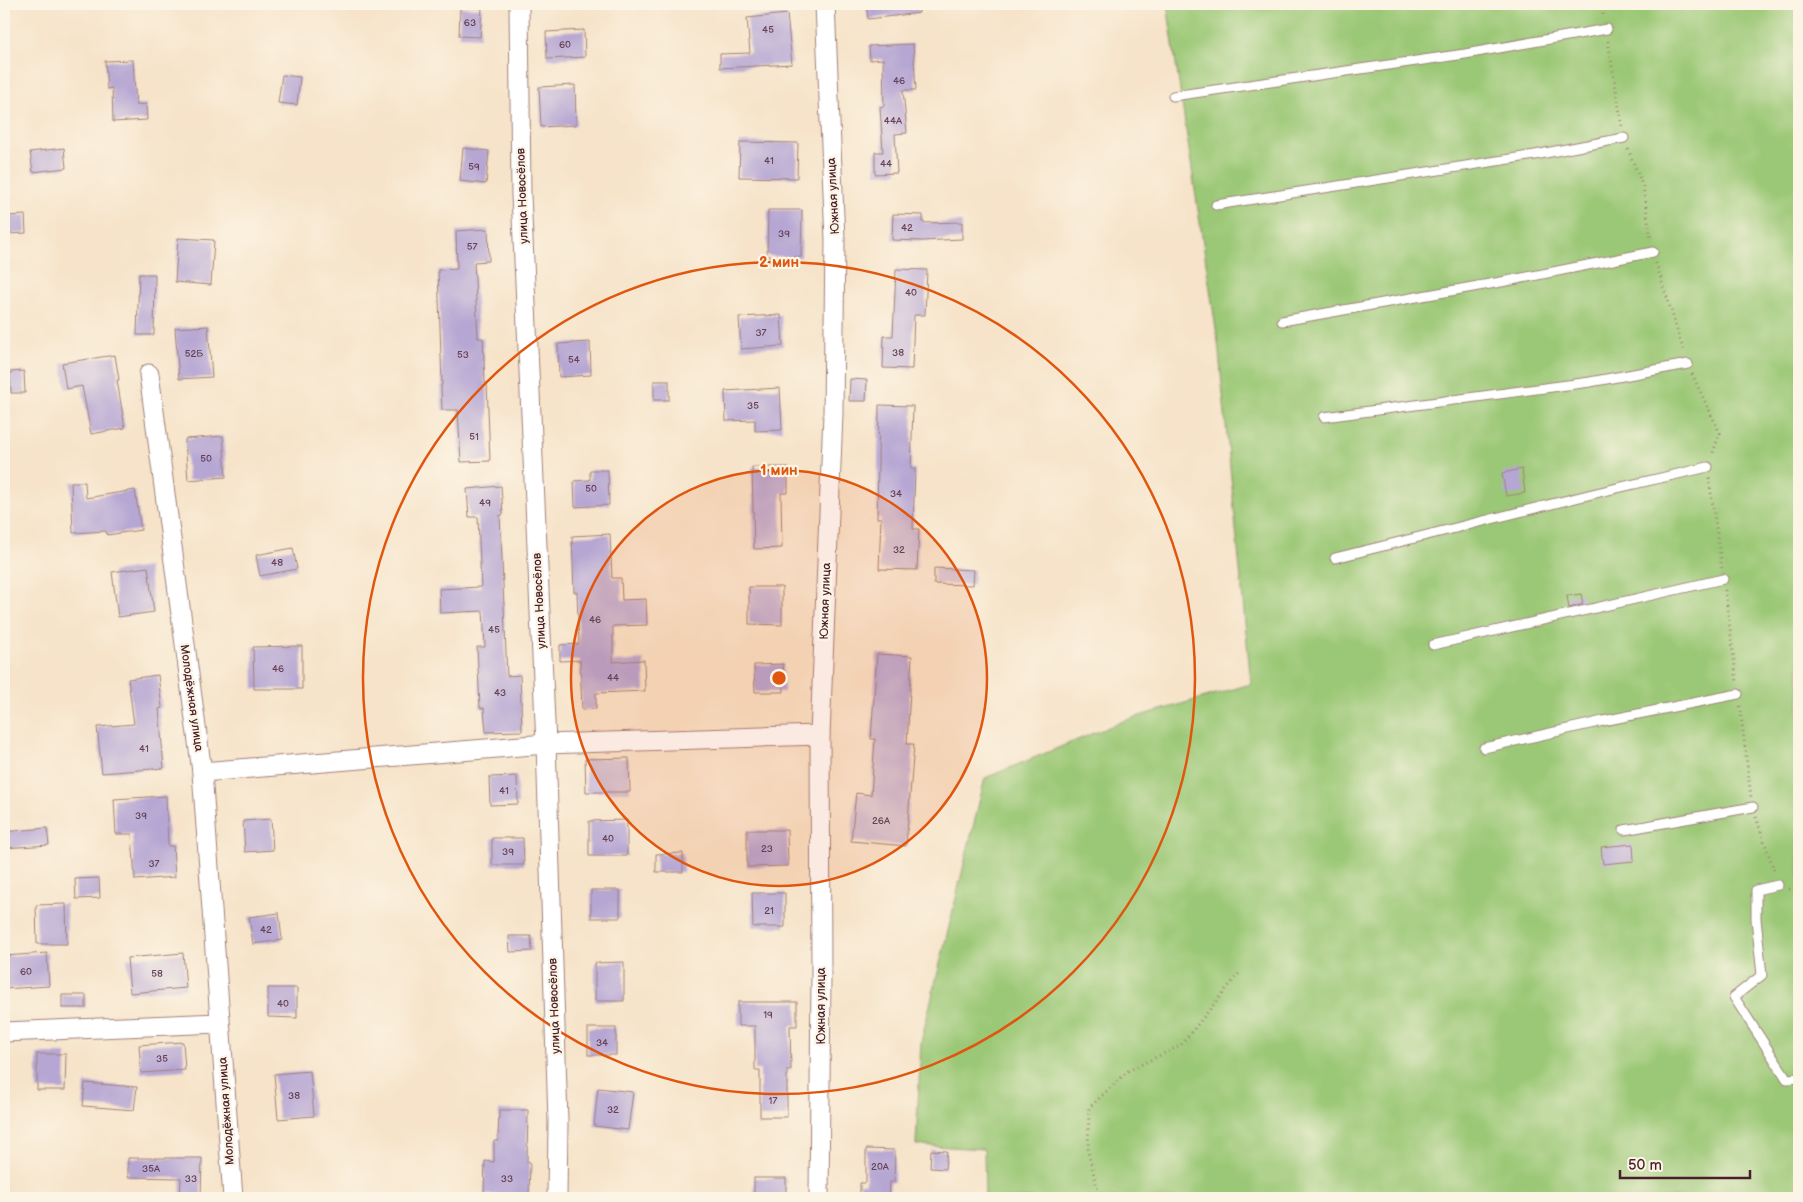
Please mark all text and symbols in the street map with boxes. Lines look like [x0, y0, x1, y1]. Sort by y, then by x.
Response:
house number: 63 [464, 17, 476, 29]
house number: 45 [762, 24, 774, 36]
house number: 60 [559, 39, 571, 51]
house number: 46 [893, 75, 905, 87]
house number: 44А [884, 115, 903, 127]
street label: улица Новосёлов [513, 147, 532, 244]
house number: 41 [764, 155, 774, 167]
street label: Южная улица [824, 157, 843, 235]
house number: 44 [880, 158, 892, 170]
house number: 59 [468, 161, 480, 173]
house number: 42 [901, 222, 913, 234]
house number: 39 [778, 228, 790, 240]
house number: 57 [467, 241, 477, 253]
text: 2 мин [759, 253, 799, 272]
house number: 40 [905, 287, 917, 299]
house number: 37 [755, 327, 767, 339]
house number: 38 [892, 347, 904, 359]
house number: 52Б [185, 348, 203, 360]
house number: 53 [457, 349, 469, 361]
house number: 54 [568, 354, 580, 366]
house number: 35 [747, 400, 759, 412]
house number: 51 [469, 431, 479, 443]
house number: 50 [200, 453, 212, 465]
text: 1 мин [760, 461, 798, 480]
house number: 50 [585, 483, 597, 495]
house number: 34 [890, 488, 902, 500]
house number: 49 [479, 497, 491, 509]
house number: 32 [893, 544, 905, 556]
street label: улица Новосёлов [529, 552, 550, 649]
house number: 48 [271, 557, 283, 569]
street label: Южная улица [817, 562, 834, 640]
house number: 46 [589, 614, 601, 626]
house number: 45 [488, 624, 500, 636]
street label: Молодёжная улица [177, 643, 206, 753]
house number: 46 [272, 663, 284, 675]
centre of rings [770, 669, 788, 687]
house number: 44 [607, 672, 619, 684]
house number: 43 [494, 687, 506, 699]
house number: 41 [139, 743, 149, 755]
house number: 41 [499, 785, 509, 797]
house number: 39 [135, 810, 147, 822]
house number: 26А [872, 815, 891, 827]
house number: 40 [602, 833, 614, 845]
house number: 23 [761, 843, 773, 855]
house number: 39 [502, 846, 514, 858]
house number: 37 [148, 858, 160, 870]
house number: 21 [764, 905, 774, 917]
house number: 42 [260, 924, 272, 936]
street label: улица Новосёлов [545, 957, 564, 1054]
house number: 60 [20, 966, 32, 978]
street label: Южная улица [814, 967, 829, 1045]
house number: 58 [151, 968, 163, 980]
house number: 40 [277, 998, 289, 1010]
house number: 19 [763, 1009, 773, 1021]
house number: 34 [596, 1037, 608, 1049]
house number: 35 [156, 1053, 168, 1065]
street label: Молодёжная улица [215, 1056, 238, 1165]
house number: 38 [288, 1090, 300, 1102]
house number: 17 [769, 1095, 777, 1107]
house number: 32 [607, 1104, 619, 1116]
scale bar [1620, 1147, 1750, 1179]
text: 50 m [1628, 1156, 1662, 1175]
house number: 20А [871, 1161, 890, 1173]
house number: 35А [142, 1163, 161, 1175]
house number: 33 [185, 1173, 197, 1185]
house number: 33 [501, 1173, 513, 1185]

